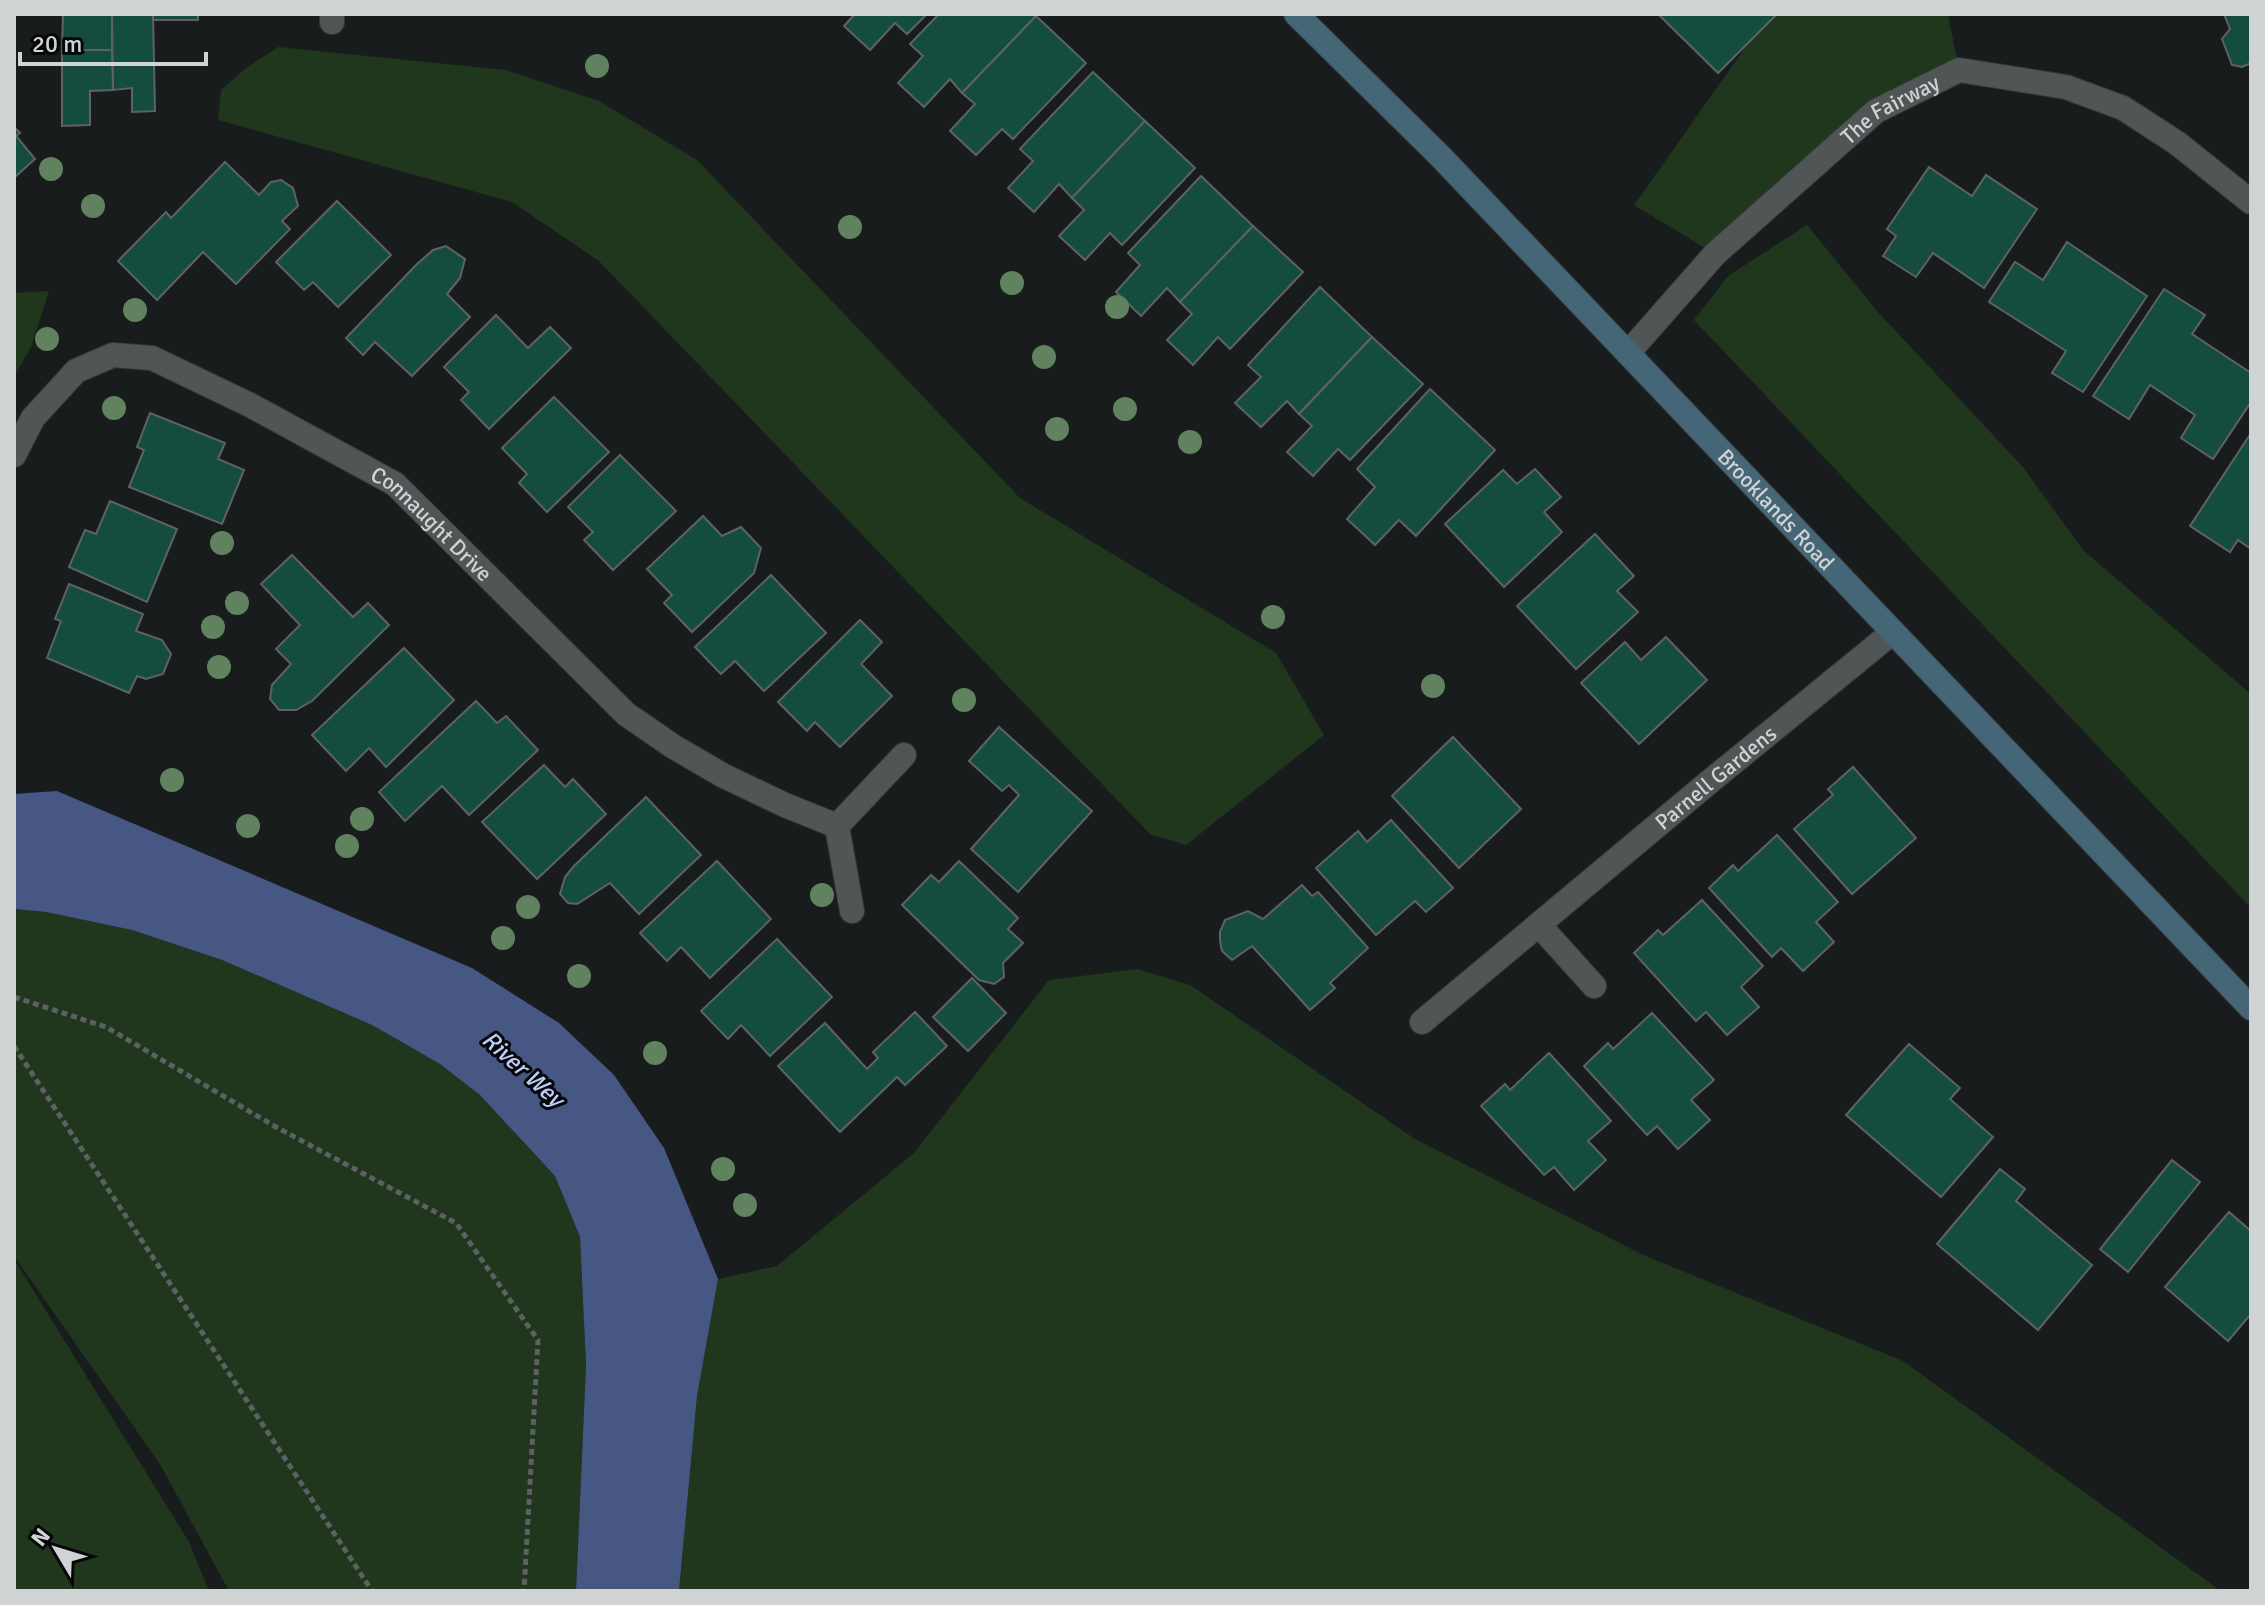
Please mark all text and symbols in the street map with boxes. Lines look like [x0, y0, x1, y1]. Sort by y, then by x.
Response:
scale bar [20, 16, 206, 66]
text: 20 m [32, 29, 82, 59]
street label: The Fairway [1835, 68, 1944, 150]
street label: Brooklands Road [1712, 443, 1840, 576]
street label: Connaught Drive [366, 460, 498, 587]
street label: Parnell Gardens [1649, 719, 1782, 835]
water label: River Wey [476, 1024, 572, 1115]
north arrow [16, 1509, 96, 1589]
text: N [25, 1523, 56, 1551]

